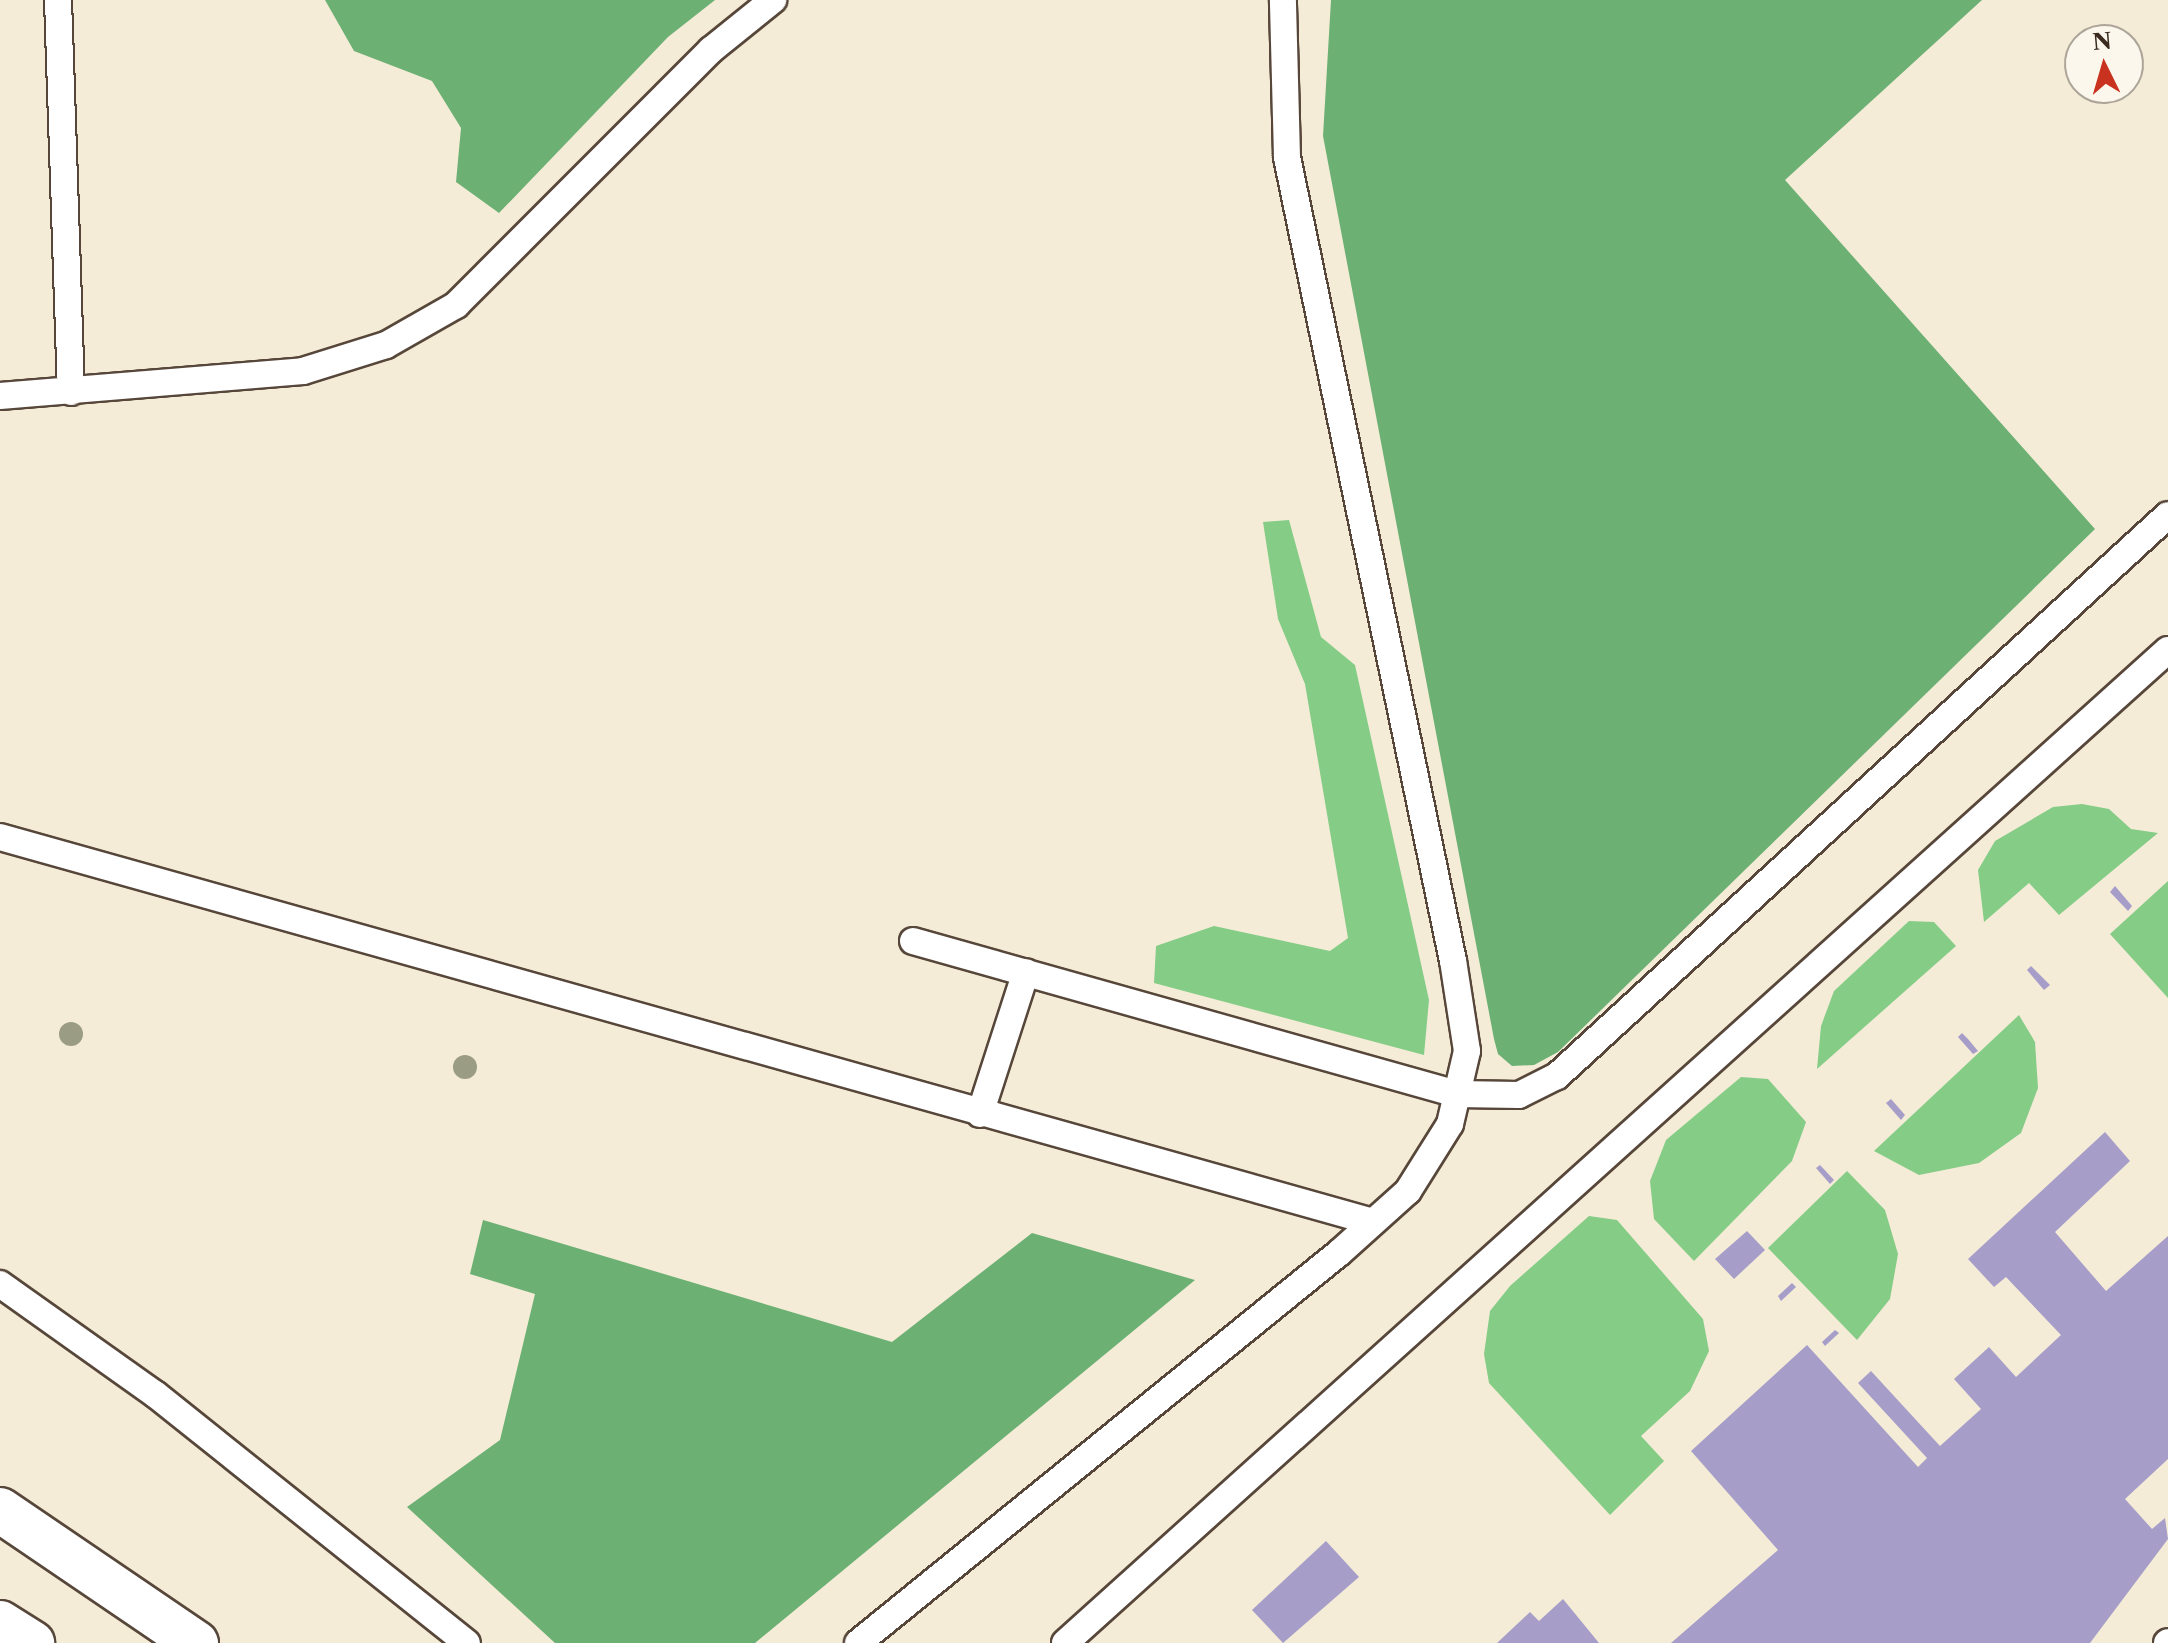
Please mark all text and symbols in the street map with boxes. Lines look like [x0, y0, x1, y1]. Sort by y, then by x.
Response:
north arrow [2064, 24, 2144, 104]
text: N [2091, 27, 2113, 56]

